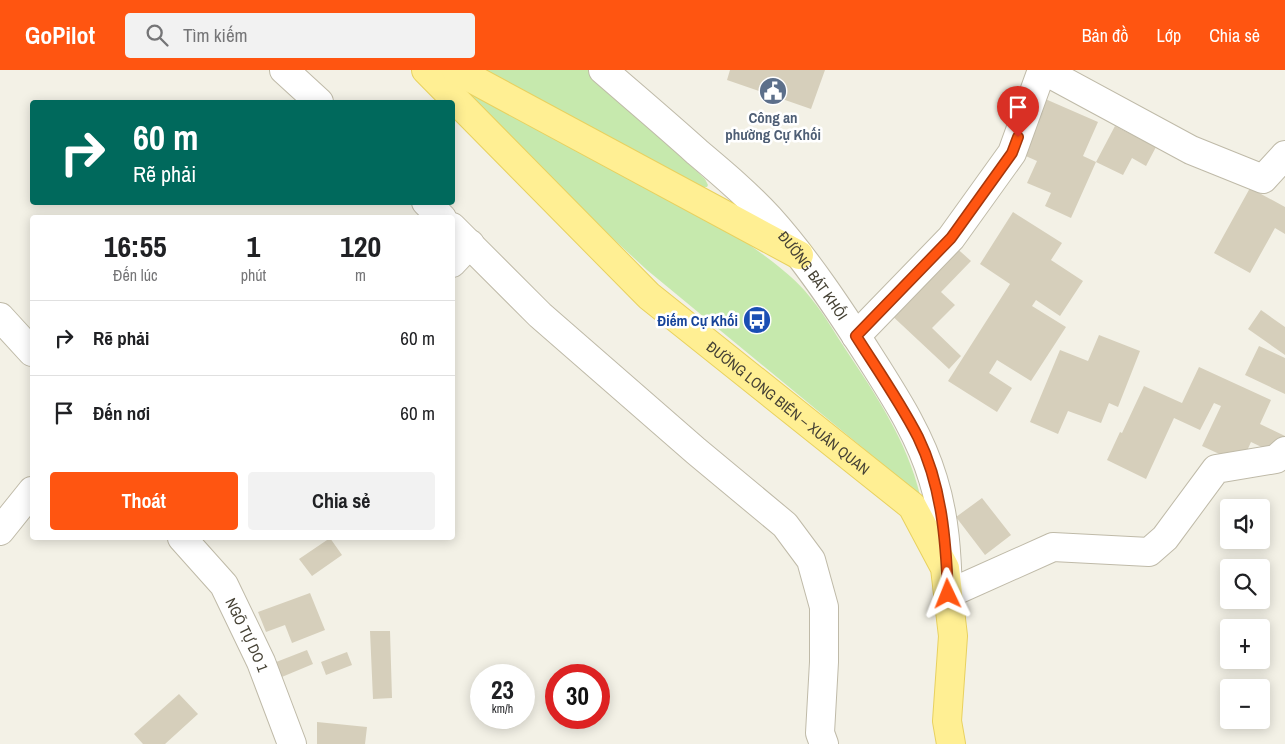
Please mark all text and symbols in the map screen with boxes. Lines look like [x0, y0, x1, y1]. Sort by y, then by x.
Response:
search box [125, 13, 475, 58]
text: GoPilot [25, 19, 95, 51]
icon: search [143, 21, 171, 49]
text: Tìm kiếm [183, 22, 248, 48]
text: Bản đồ [1082, 23, 1129, 48]
text: Lớp [1157, 23, 1181, 48]
text: Chia sẻ [1209, 23, 1260, 48]
public building icon: Công an phường Cự Khối [758, 76, 788, 106]
pin [997, 86, 1039, 137]
icon: arrive [1004, 93, 1032, 121]
place label: Công an phường Cự Khối [725, 107, 821, 145]
text: 60 m [133, 114, 198, 161]
icon: right [50, 120, 115, 185]
text: Rẽ phải [133, 159, 196, 189]
text: 16:55 [104, 226, 167, 266]
text: 1 [247, 226, 260, 266]
text: 120 [340, 226, 381, 266]
street label: ĐƯỜNG BÁT KHỐI [774, 226, 853, 324]
text: Đến lúc [113, 264, 158, 286]
text: phút [241, 264, 266, 286]
text: m [355, 264, 366, 286]
bus stop icon: Điếm Cự Khối [742, 305, 772, 335]
place label: Điếm Cự Khối [657, 310, 738, 331]
icon: right [50, 324, 78, 352]
text: Rẽ phải [93, 325, 149, 351]
text: 60 m [400, 325, 435, 351]
street label: ĐƯỜNG LONG BIÊN – XUÂN QUAN [703, 336, 874, 479]
icon: arrive [50, 399, 78, 427]
text: Đến nơi [93, 400, 150, 426]
text: 60 m [400, 400, 435, 426]
button: Thoát [50, 472, 238, 530]
button: Chia sẻ [248, 472, 435, 530]
map controls [1220, 499, 1270, 729]
button: sound [1220, 499, 1270, 549]
button: search [1220, 559, 1270, 609]
position arrow [921, 567, 973, 619]
street label: NGÕ TỰ DO 1 [221, 594, 274, 675]
button: + [1220, 619, 1270, 669]
speed limit sign: 30 [545, 664, 610, 729]
text: 23 [491, 673, 514, 707]
button: − [1220, 679, 1270, 729]
text: km/h [492, 701, 513, 717]

